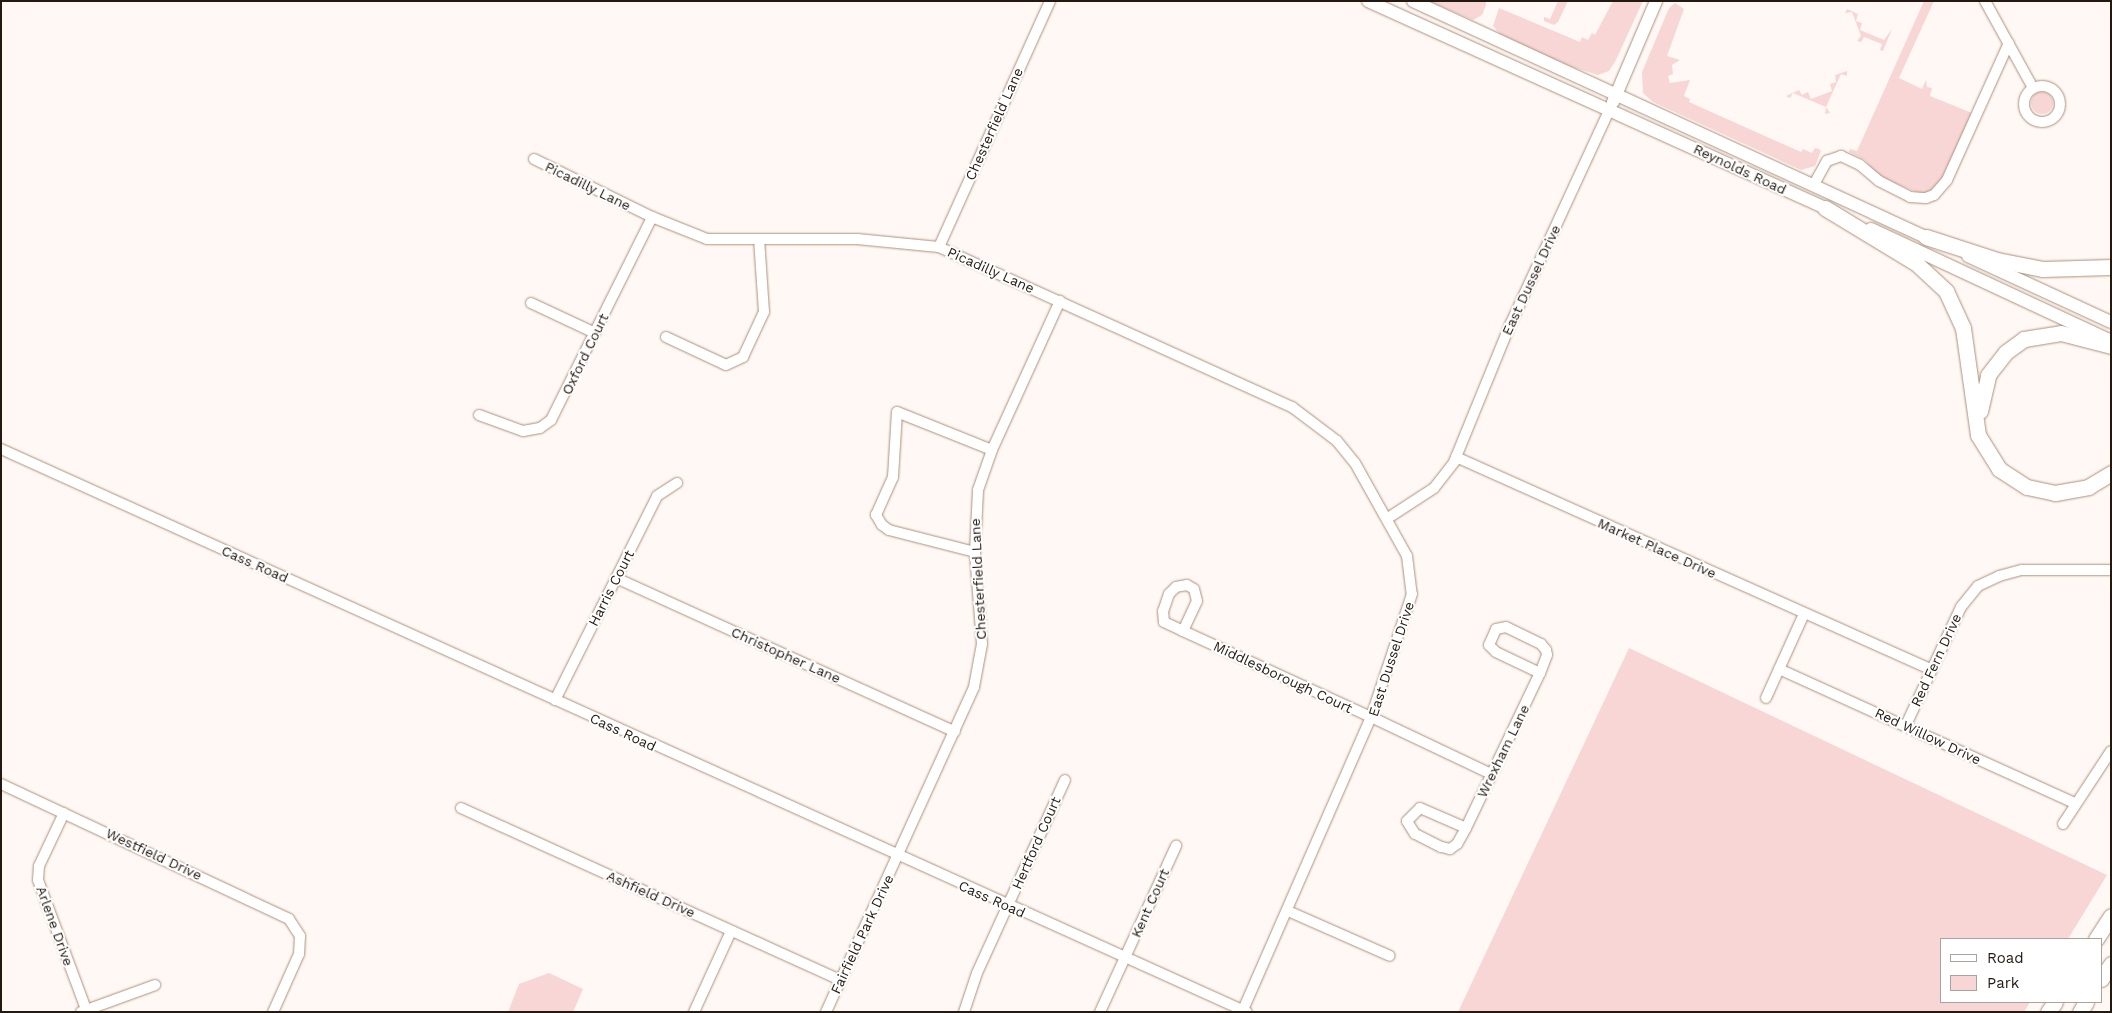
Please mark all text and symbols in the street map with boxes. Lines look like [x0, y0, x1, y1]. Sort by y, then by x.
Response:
street label: Chesterfield Lane [962, 65, 1026, 183]
street label: Reynolds Road [1691, 140, 1789, 198]
street label: Picadilly Lane [542, 158, 634, 214]
street label: East Dussel Drive [1498, 222, 1564, 338]
street label: Picadilly Lane [945, 243, 1037, 297]
street label: Oxford Court [558, 311, 612, 397]
street label: Market Place Drive [1595, 514, 1719, 582]
street label: Chesterfield Lane [966, 518, 990, 640]
street label: Cass Road [219, 542, 291, 586]
street label: Harris Court [585, 547, 637, 629]
street label: East Dussel Drive [1364, 599, 1418, 719]
street label: Red Fern Drive [1907, 611, 1965, 709]
street label: Christopher Lane [729, 623, 843, 687]
street label: Middlesborough Court [1211, 637, 1355, 717]
street label: Wrexham Lane [1473, 702, 1533, 800]
street label: Red Willow Drive [1872, 704, 1984, 768]
street label: Cass Road [587, 709, 659, 755]
street label: Hertford Court [1008, 794, 1064, 892]
street label: Westfield Drive [103, 824, 205, 884]
street label: Kent Court [1127, 866, 1173, 940]
street label: Ashfield Drive [604, 867, 698, 921]
street label: Fairfield Park Drive [827, 872, 897, 996]
street label: Cass Road [956, 877, 1028, 921]
street label: Arlene Drive [33, 884, 77, 968]
legend [1940, 938, 2102, 1003]
text: Road [1987, 949, 2024, 967]
text: Park [1987, 974, 2019, 992]

